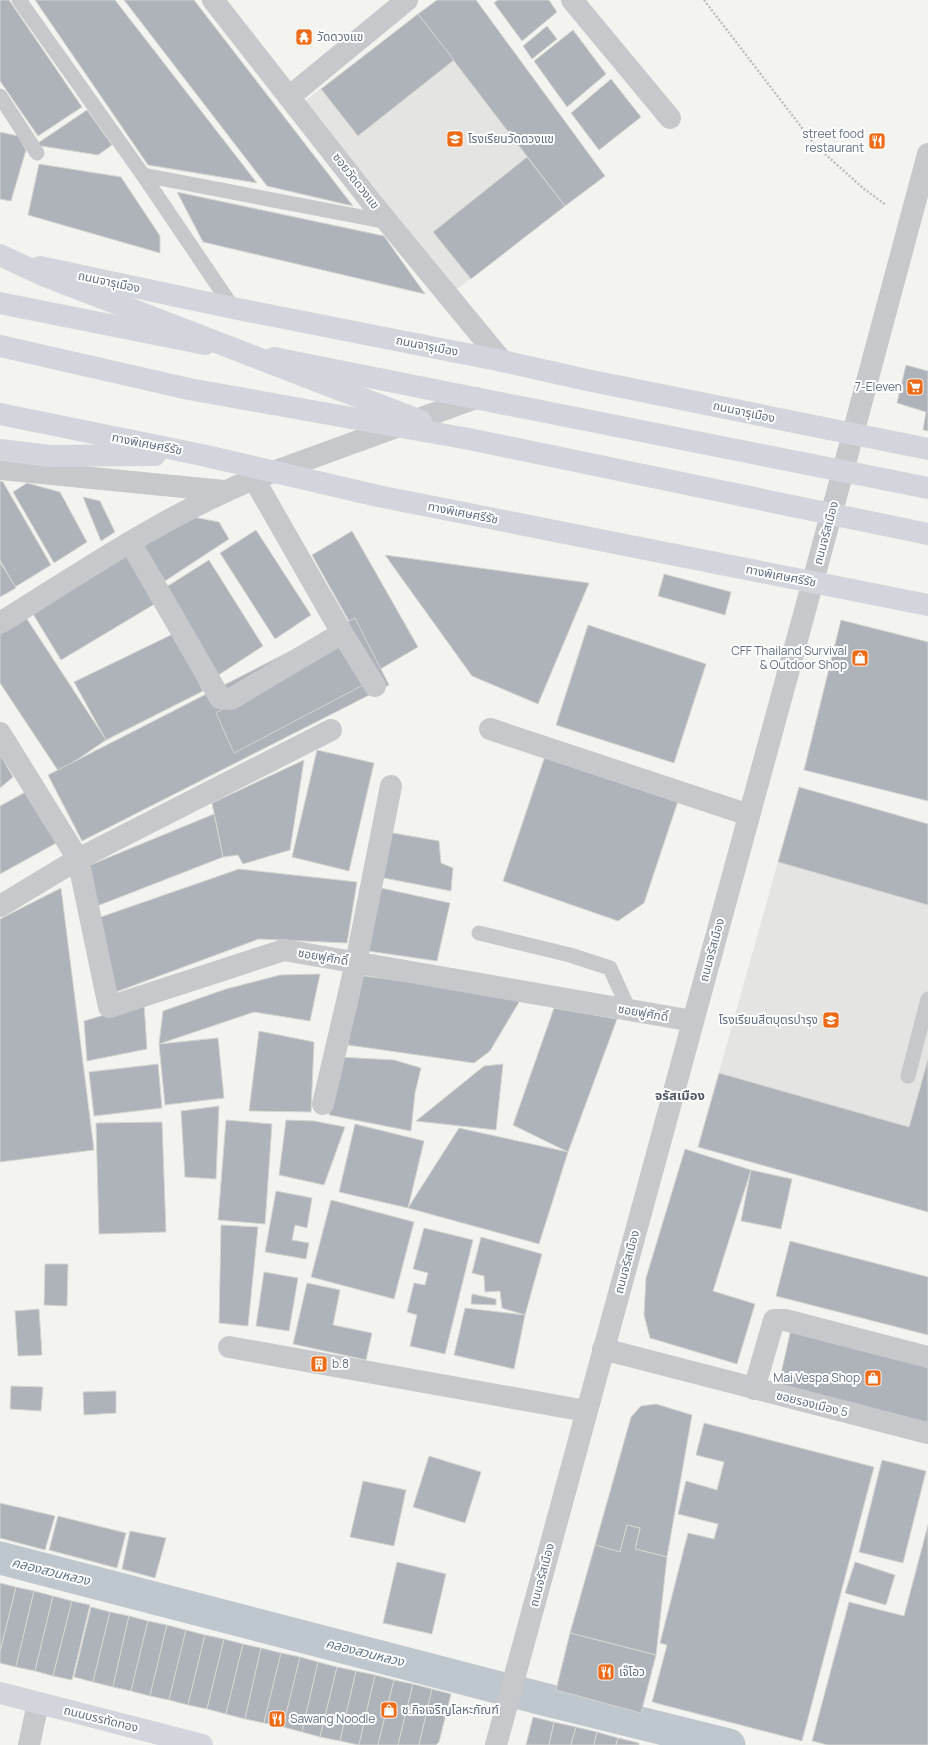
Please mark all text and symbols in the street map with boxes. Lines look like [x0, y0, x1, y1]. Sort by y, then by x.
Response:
temple icon: วัดดวงแข [294, 27, 314, 47]
place label: วัดดวงแข [317, 28, 363, 45]
place label: street food restaurant [802, 125, 864, 156]
school or university icon: โรงเรียนวัดดวงแข [445, 129, 465, 149]
place label: โรงเรียนวัดดวงแข [468, 130, 554, 147]
restaurant icon: street food restaurant [867, 131, 887, 151]
street label: ซอยวัดดวงแข [329, 149, 384, 212]
street label: ถนนจารุเมือง [76, 267, 142, 296]
street label: ถนนจารุเมือง [394, 331, 460, 360]
supermarket icon: 7-Eleven [905, 377, 925, 397]
place label: 7-Eleven [855, 378, 902, 395]
street label: ถนนจารุเมือง [711, 397, 777, 426]
street label: ทางพิเศษศรีรัช [110, 428, 184, 459]
street label: ทางพิเศษศรีรัช [426, 497, 500, 528]
street label: ถนนจรัสเมือง [809, 499, 842, 567]
street label: ทางพิเศษศรีรัช [744, 560, 818, 591]
place label: CFF Thailand Survival & Outdoor Shop [731, 642, 847, 673]
shop icon: CFF Thailand Survival & Outdoor Shop [850, 648, 870, 668]
street label: ถนนจรัสเมือง [695, 916, 728, 984]
street label: ซอยฟูศักดิ์ [296, 944, 350, 969]
street label: ซอยฟูศักดิ์ [616, 1000, 670, 1025]
school or university icon: โรงเรียนสีตบุตรบำรุง [821, 1010, 841, 1030]
place label: โรงเรียนสีตบุตรบำรุง [719, 1011, 818, 1028]
district label: จรัสเมือง [655, 1086, 705, 1104]
street label: ถนนจรัสเมือง [610, 1228, 643, 1296]
building icon: b.8 [309, 1354, 329, 1374]
place label: b.8 [332, 1355, 349, 1372]
shop icon: Mai Vespa Shop [863, 1368, 883, 1388]
place label: Mai Vespa Shop [773, 1369, 860, 1386]
street label: ซอยรองเมือง 5 [774, 1386, 850, 1421]
street label: ถนนจรัสเมือง [525, 1541, 558, 1609]
water label: คลองสวนหลวง [10, 1553, 93, 1590]
water label: คลองสวนหลวง [324, 1634, 407, 1671]
restaurant icon: เจ๊โอว [596, 1662, 616, 1682]
place label: เจ๊โอว [619, 1663, 645, 1680]
shop icon: ช.กิจเจริญโลหะภัณฑ์ [379, 1700, 399, 1720]
street label: ถนนบรรทัดทอง [62, 1701, 140, 1736]
place label: ช.กิจเจริญโลหะภัณฑ์ [402, 1701, 499, 1718]
restaurant icon: Sawang Noodle [267, 1709, 287, 1729]
place label: Sawang Noodle [290, 1710, 375, 1727]

